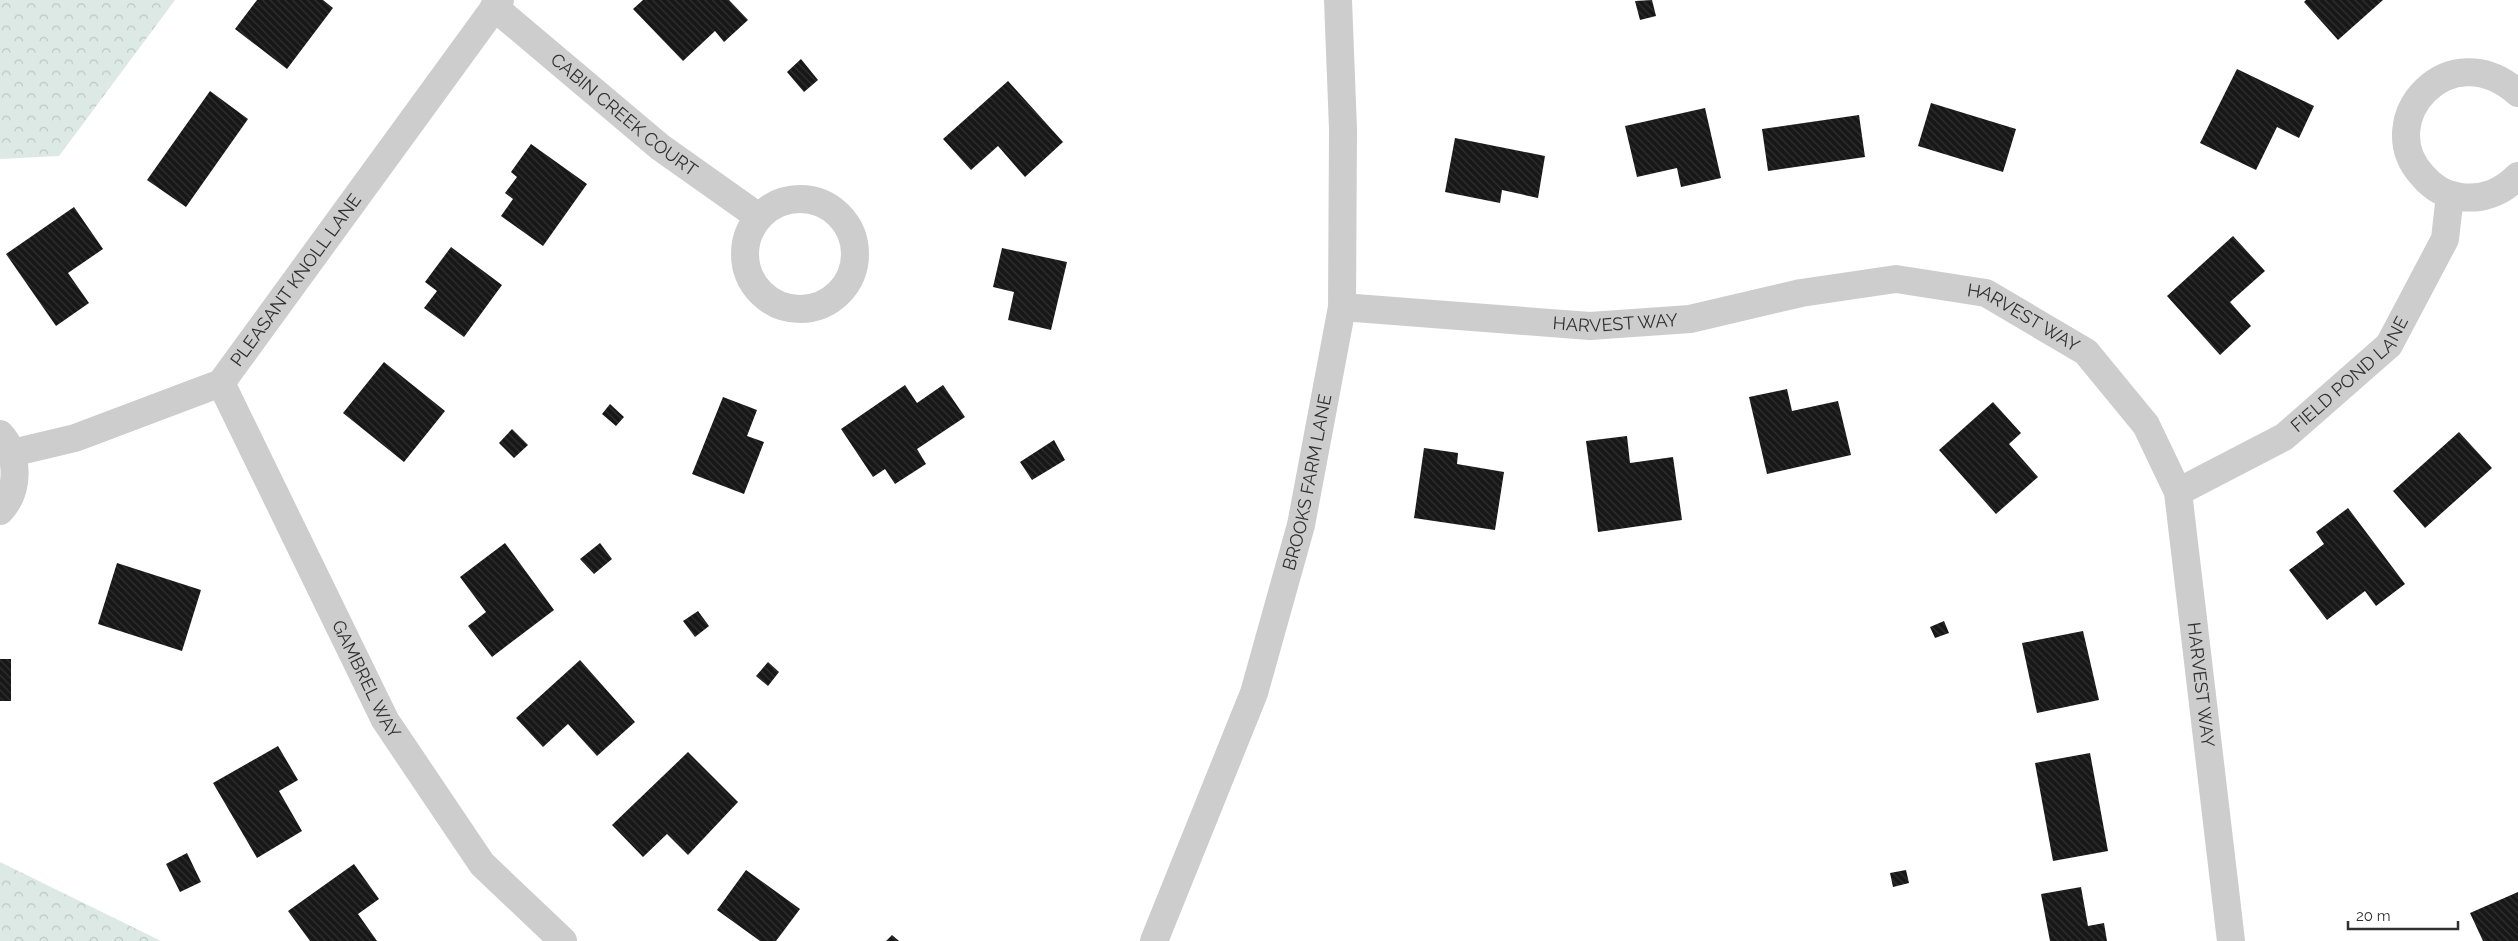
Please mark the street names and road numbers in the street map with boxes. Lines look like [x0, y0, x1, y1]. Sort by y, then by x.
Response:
street label: CABIN CREEK COURT [547, 48, 702, 180]
street label: PLEASANT KNOLL LANE [226, 190, 365, 370]
street label: HARVEST WAY [1966, 279, 2084, 356]
street label: HARVEST WAY [1552, 309, 1679, 336]
street label: FIELD POND LANE [2286, 313, 2412, 436]
street label: BROOKS FARM LANE [1278, 392, 1335, 572]
street label: GAMBREL WAY [328, 617, 406, 742]
street label: HARVEST WAY [2183, 621, 2219, 749]

